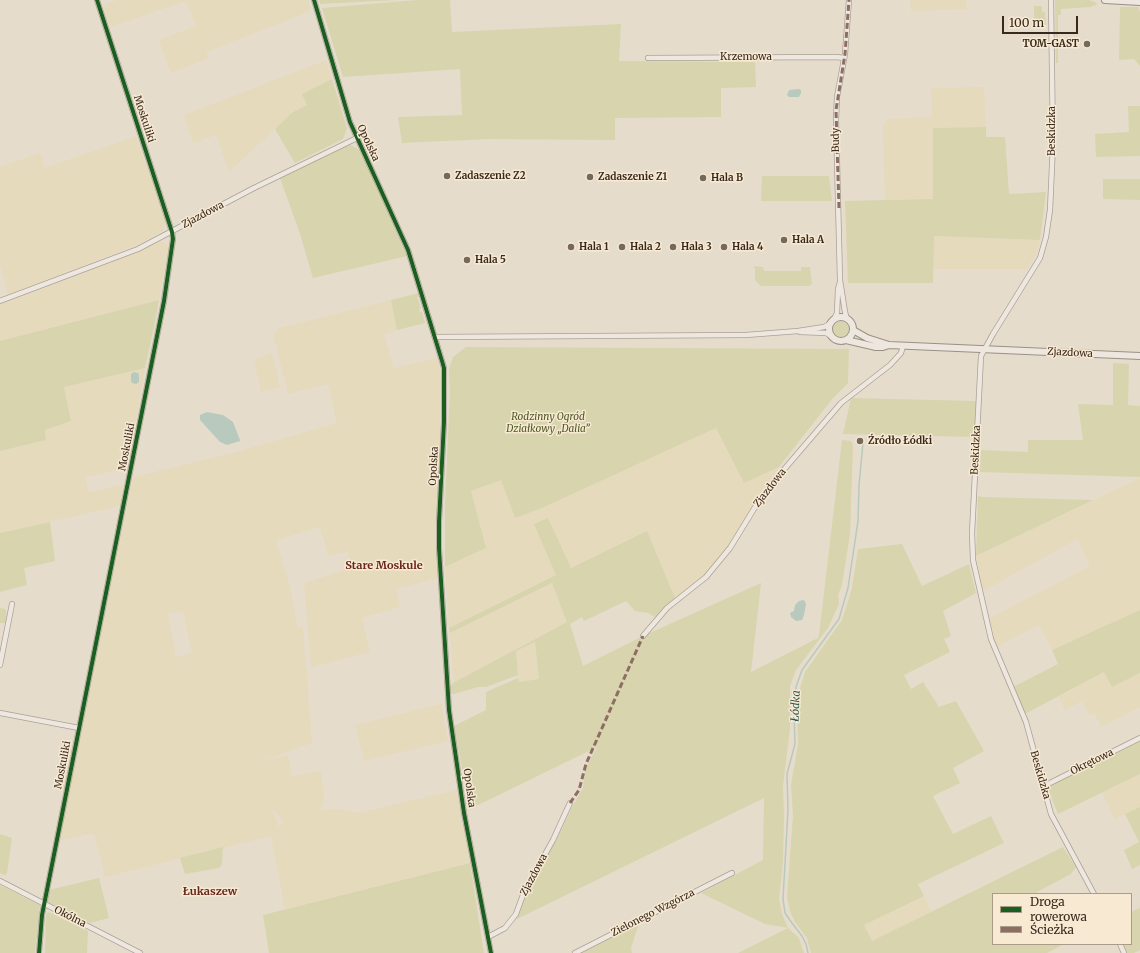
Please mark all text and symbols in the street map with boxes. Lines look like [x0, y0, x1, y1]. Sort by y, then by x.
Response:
scale bar [1004, 8, 1080, 34]
text: 100 m [1009, 15, 1044, 30]
place label: TOM-GAST [1023, 38, 1079, 50]
marker: TOM-GAST [1082, 39, 1092, 49]
street label: Krzemowa [720, 51, 772, 63]
street label: Moskuliki [131, 94, 157, 144]
street label: Beskidzka [1046, 106, 1058, 156]
street label: Opolska [354, 123, 382, 163]
street label: Budy [830, 128, 842, 152]
place label: Zadaszenie Z2 [455, 170, 526, 182]
marker: Zadaszenie Z2 [442, 171, 452, 181]
place label: Zadaszenie Z1 [598, 171, 667, 183]
marker: Zadaszenie Z1 [585, 172, 595, 182]
place label: Hala B [711, 172, 743, 184]
marker: Hala B [698, 173, 708, 183]
street label: Zjazdowa [180, 199, 226, 231]
place label: Hala A [792, 234, 824, 246]
marker: Hala A [779, 235, 789, 245]
place label: Hala 1 [579, 241, 609, 253]
place label: Hala 2 [630, 241, 661, 253]
place label: Hala 3 [681, 241, 712, 253]
place label: Hala 4 [732, 241, 763, 253]
marker: Hala 1 [566, 242, 576, 252]
marker: Hala 2 [617, 242, 627, 252]
marker: Hala 3 [668, 242, 678, 252]
marker: Hala 4 [719, 242, 729, 252]
place label: Hala 5 [475, 254, 506, 266]
marker: Hala 5 [462, 255, 472, 265]
street label: Zjazdowa [1047, 346, 1093, 360]
park label: Rodzinny Ogród Działkowy „Dalia” [506, 411, 590, 434]
street label: Moskuliki [116, 422, 138, 472]
street label: Beskidzka [969, 425, 983, 475]
place label: Źródło Łódki [868, 435, 932, 447]
marker: Źródło Łódki [855, 436, 865, 446]
street label: Opolska [427, 446, 441, 486]
street label: Zjazdowa [751, 466, 789, 510]
district label: Stare Moskule [345, 559, 423, 573]
water label: Łódka [789, 690, 803, 722]
street label: Moskuliki [52, 740, 74, 790]
street label: Okrętowa [1069, 746, 1115, 778]
street label: Beskidzka [1027, 749, 1053, 801]
street label: Opolska [460, 768, 478, 808]
street label: Zjazdowa [518, 852, 550, 898]
district label: Łukaszew [183, 885, 237, 899]
street label: Zielonego Wzgórza [609, 887, 697, 939]
legend [992, 893, 1132, 945]
text: Droga rowerowa [1030, 894, 1087, 924]
street label: Okólna [52, 904, 88, 930]
text: Ścieżka [1030, 922, 1074, 937]

